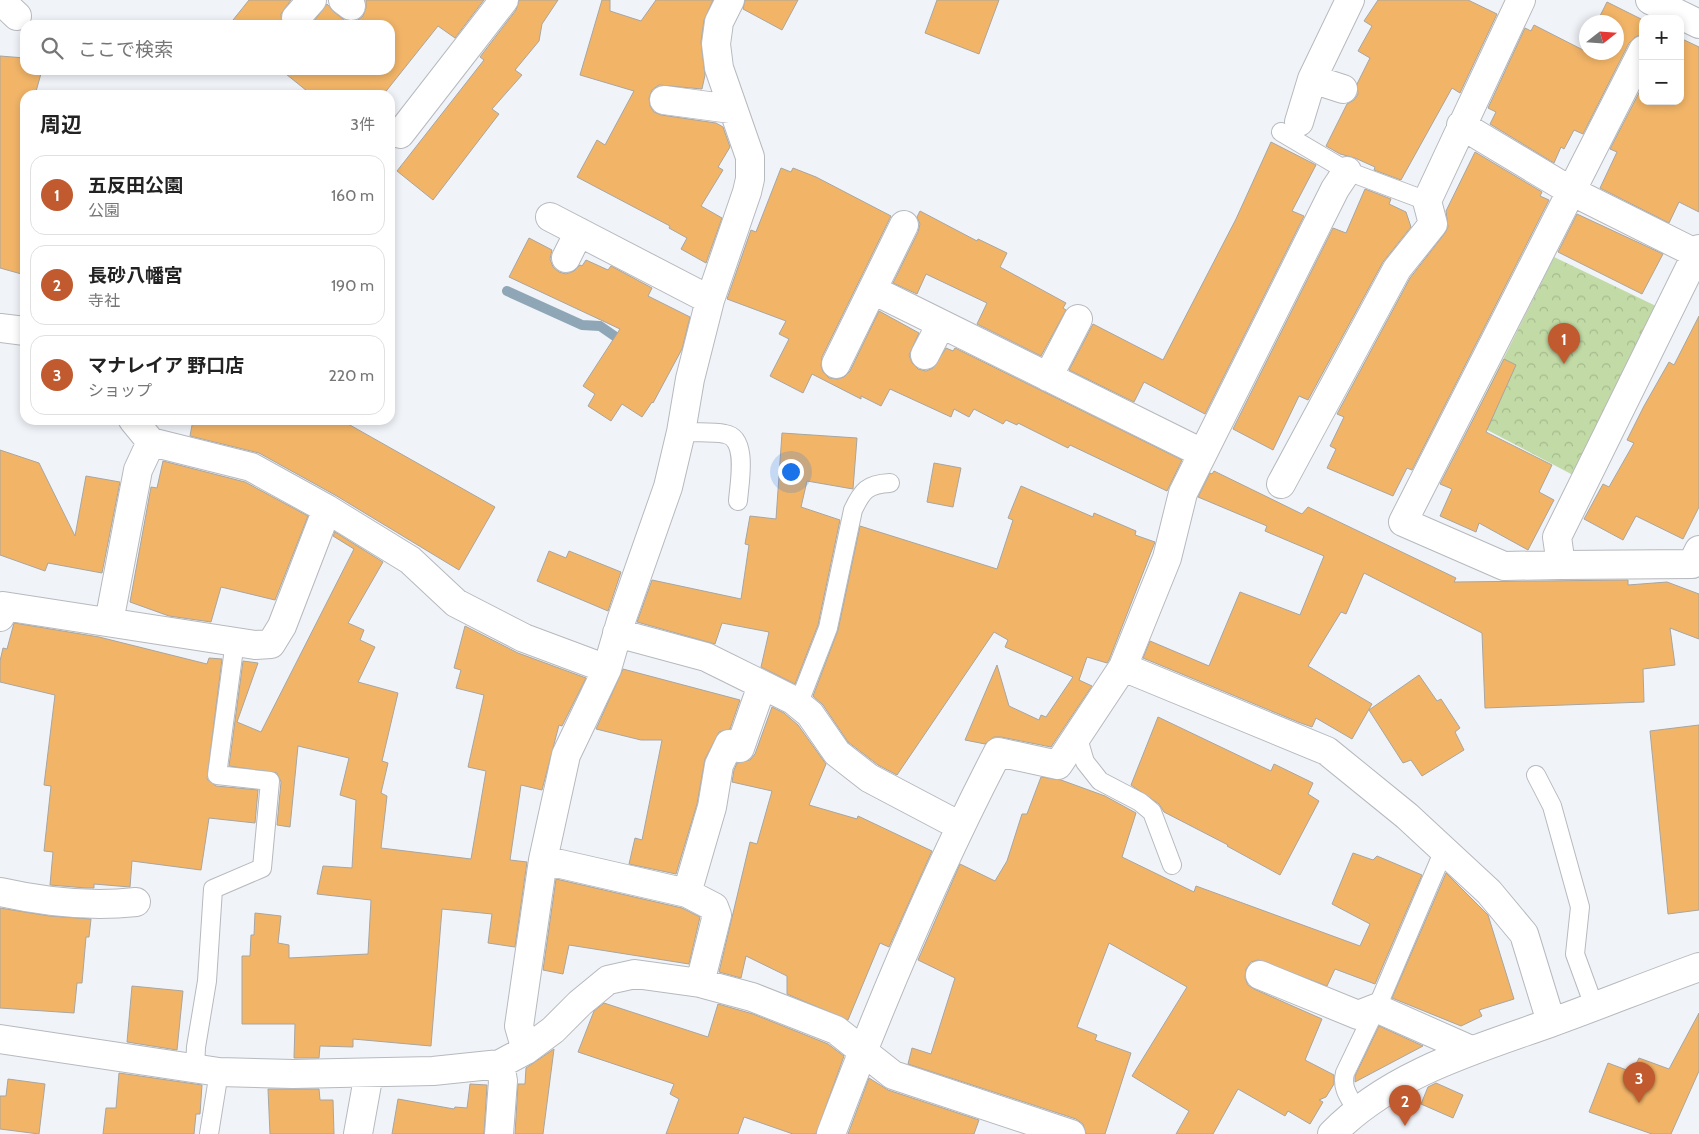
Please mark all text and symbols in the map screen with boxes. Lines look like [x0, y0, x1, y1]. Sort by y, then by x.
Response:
north arrow [1579, 15, 1624, 60]
map controls [1639, 15, 1684, 105]
button: + [1639, 15, 1684, 60]
search box [20, 20, 395, 75]
icon: search [38, 34, 66, 62]
text: ここで検索 [78, 38, 173, 61]
button: − [1639, 60, 1684, 105]
text: 周辺 [40, 112, 82, 137]
text: 3件 [350, 115, 375, 134]
text: 五反田公園 [88, 174, 183, 197]
text: 1 [54, 186, 60, 205]
text: 160 m [331, 186, 374, 205]
text: 公園 [88, 201, 120, 220]
text: 長砂八幡宮 [88, 264, 183, 287]
text: 2 [53, 276, 61, 295]
text: 190 m [331, 276, 374, 295]
text: 寺社 [88, 291, 120, 310]
pin: 1 [1548, 323, 1580, 364]
text: マナレイア 野口店 [88, 354, 244, 377]
text: 3 [53, 366, 61, 385]
text: 220 m [328, 366, 374, 385]
text: ショップ [88, 381, 152, 400]
your location [778, 459, 804, 485]
pin: 3 [1623, 1062, 1655, 1103]
pin: 2 [1389, 1085, 1421, 1126]

